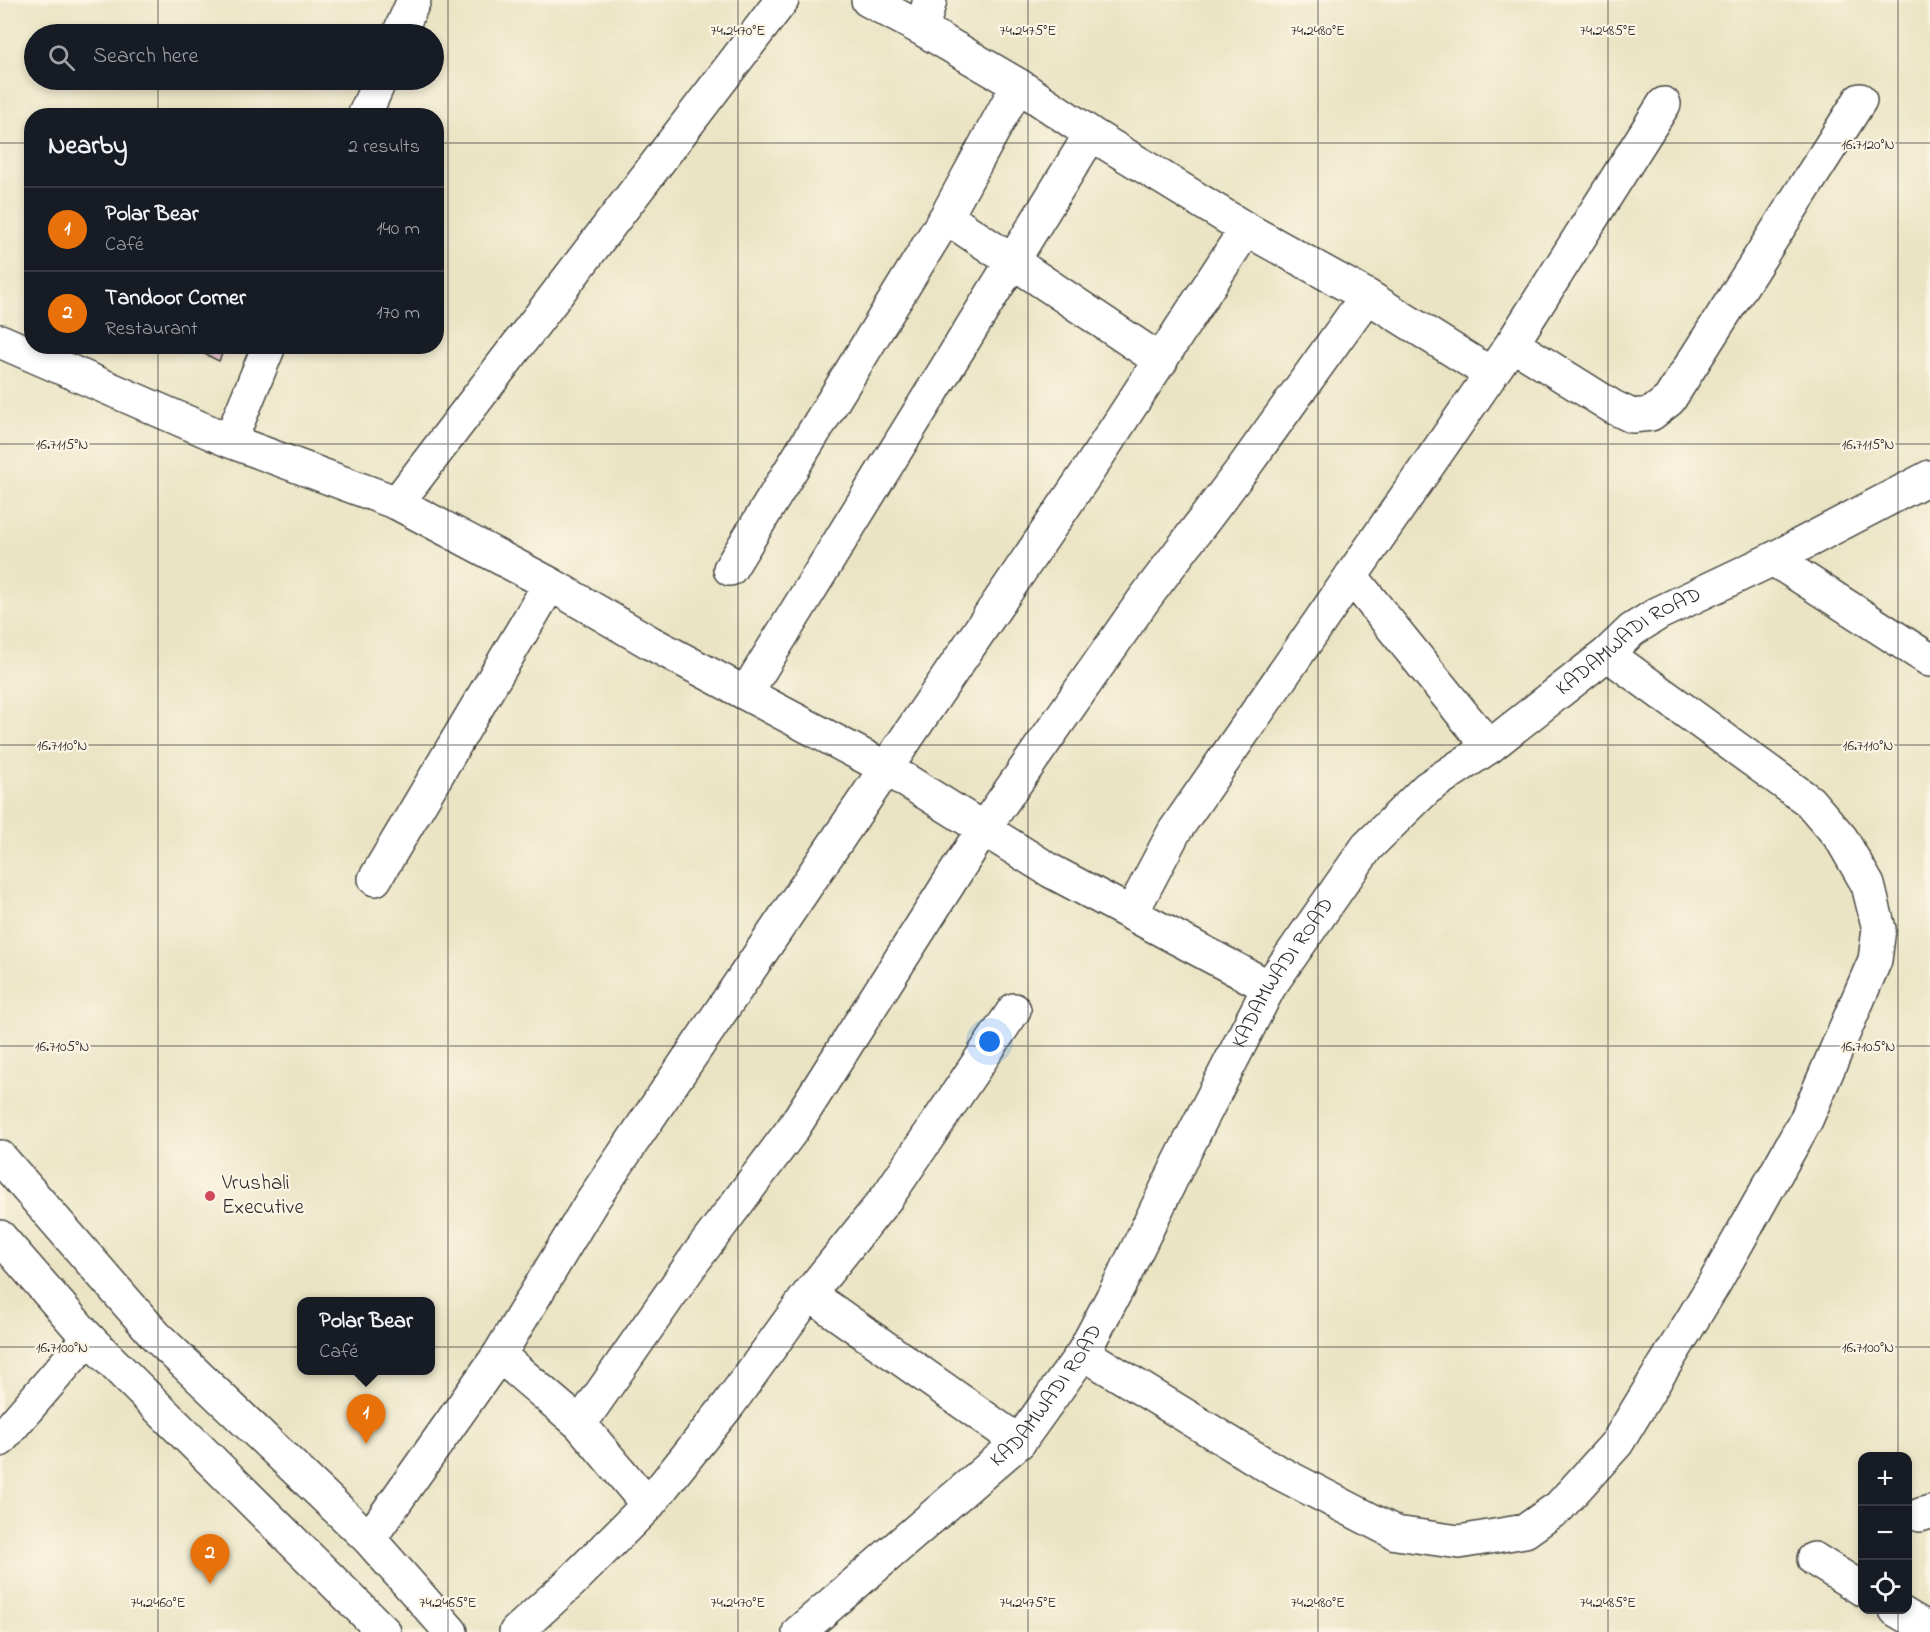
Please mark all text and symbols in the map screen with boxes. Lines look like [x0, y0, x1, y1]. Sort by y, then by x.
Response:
text: 74.2470°E [711, 20, 765, 42]
text: 74.2475°E [1000, 20, 1056, 42]
text: 74.2480°E [1291, 20, 1345, 42]
text: 74.2485°E [1580, 20, 1636, 42]
search box [24, 24, 444, 90]
icon: search [45, 41, 78, 74]
text: Search here [93, 41, 198, 73]
text: Nearby [48, 128, 127, 166]
text: 2 results [348, 133, 420, 162]
text: 16.7120°N [1841, 134, 1895, 156]
text: Polar Bear [105, 199, 198, 231]
text: 1 [64, 215, 71, 244]
text: 140 m [376, 215, 420, 244]
text: Café [105, 231, 144, 260]
text: Tandoor Corner [105, 283, 246, 315]
text: 2 [63, 299, 72, 328]
text: 170 m [376, 299, 420, 328]
text: Restaurant [105, 315, 198, 344]
text: 16.7115°N [36, 434, 88, 456]
text: 16.7115°N [1842, 434, 1894, 456]
street label: KADAMWADI ROAD [1550, 580, 1707, 704]
text: 16.7110°N [37, 735, 87, 757]
text: 16.7110°N [1843, 735, 1893, 757]
street label: KADAMWADI ROAD [1225, 892, 1342, 1054]
your location [975, 1027, 1004, 1056]
text: 16.7105°N [35, 1036, 89, 1058]
text: 16.7105°N [1841, 1036, 1895, 1058]
place label: Vrushali Executive [221, 1169, 304, 1223]
marker: Vrushali Executive [203, 1189, 217, 1203]
popup [297, 1297, 435, 1375]
text: Polar Bear [319, 1306, 413, 1338]
street label: KADAMWADI ROAD [984, 1319, 1110, 1475]
text: 16.7100°N [36, 1337, 88, 1359]
text: 16.7100°N [1842, 1337, 1894, 1359]
text: Café [319, 1338, 358, 1367]
pin: 1 [346, 1394, 386, 1444]
map controls [1858, 1452, 1912, 1614]
button: + [1858, 1452, 1912, 1506]
button: − [1858, 1506, 1912, 1560]
pin: 2 [190, 1534, 230, 1584]
button: locate [1858, 1560, 1912, 1614]
text: 74.2460°E [130, 1592, 186, 1614]
text: 74.2465°E [419, 1592, 477, 1614]
text: 74.2470°E [711, 1592, 765, 1614]
text: 74.2475°E [1000, 1592, 1056, 1614]
text: 74.2480°E [1291, 1592, 1345, 1614]
text: 74.2485°E [1580, 1592, 1636, 1614]

